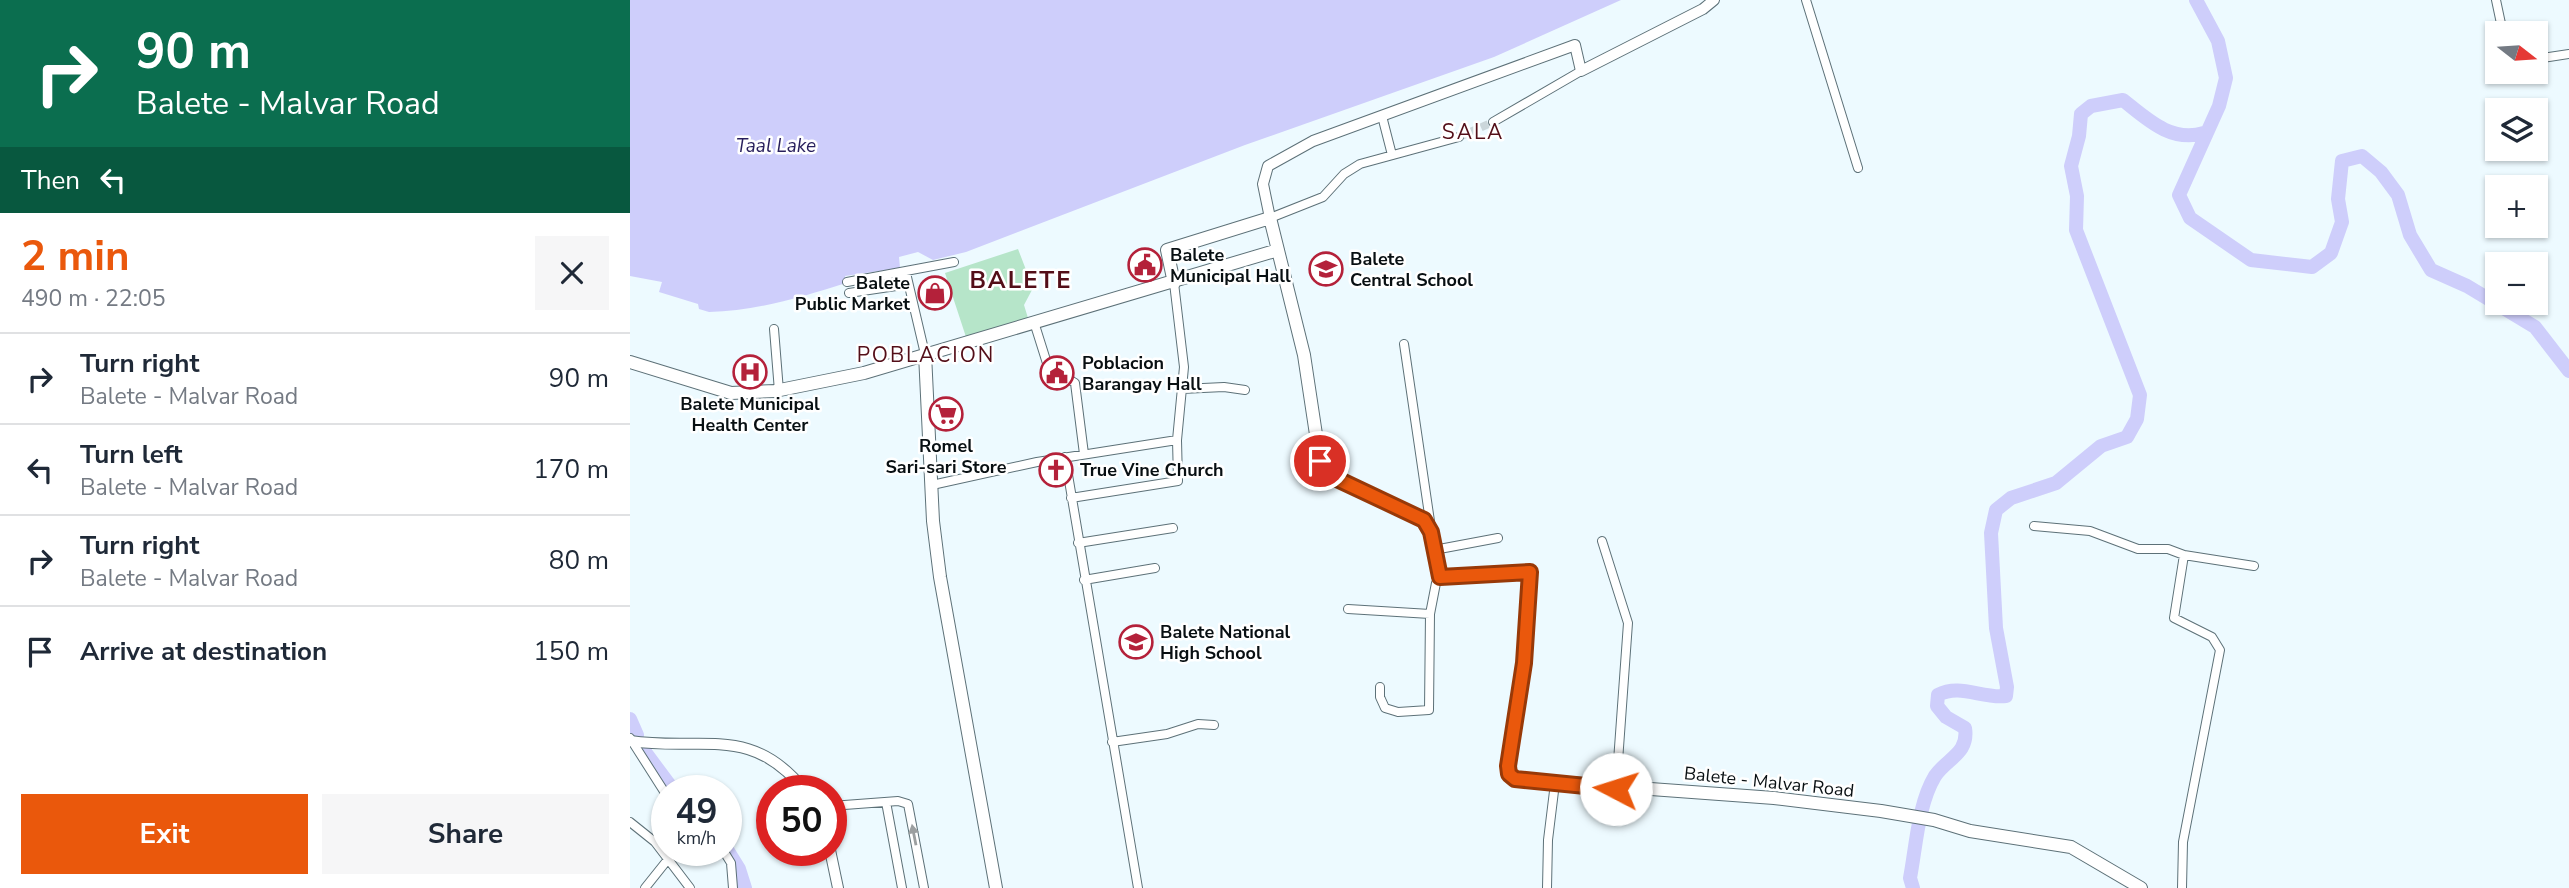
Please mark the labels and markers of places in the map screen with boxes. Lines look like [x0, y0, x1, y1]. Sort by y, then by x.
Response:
place label: Balete Municipal Hall [1170, 243, 1291, 288]
public building icon: Balete Municipal Hall [1126, 246, 1164, 284]
place label: Balete Central School [1350, 247, 1473, 292]
school or university icon: Balete Central School [1307, 250, 1345, 288]
place label: Balete Public Market [795, 271, 910, 316]
shop icon: Balete Public Market [916, 274, 954, 312]
place label: Poblacion Barangay Hall [1082, 351, 1202, 396]
hospital icon: Balete Municipal Health Center [731, 353, 769, 391]
public building icon: Poblacion Barangay Hall [1038, 354, 1076, 392]
place label: Balete Municipal Health Center [680, 392, 820, 437]
supermarket icon: Romel Sari-sari Store [927, 395, 965, 433]
pin [1290, 431, 1350, 491]
place label: Romel Sari-sari Store [885, 434, 1007, 479]
church icon: True Vine Church [1037, 451, 1075, 489]
place label: True Vine Church [1080, 458, 1224, 482]
place label: Balete National High School [1160, 620, 1291, 665]
school or university icon: Balete National High School [1117, 623, 1155, 661]

